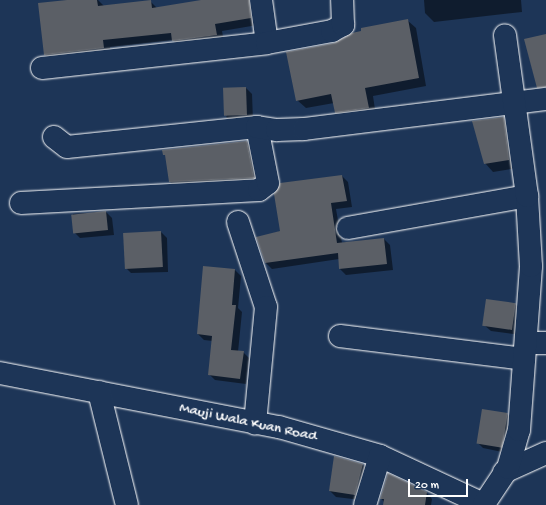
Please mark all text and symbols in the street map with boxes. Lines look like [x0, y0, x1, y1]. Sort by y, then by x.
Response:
street label: Mauji Wala Kuan Road [178, 400, 318, 446]
scale bar [410, 471, 470, 497]
text: 20 m [415, 479, 439, 493]

